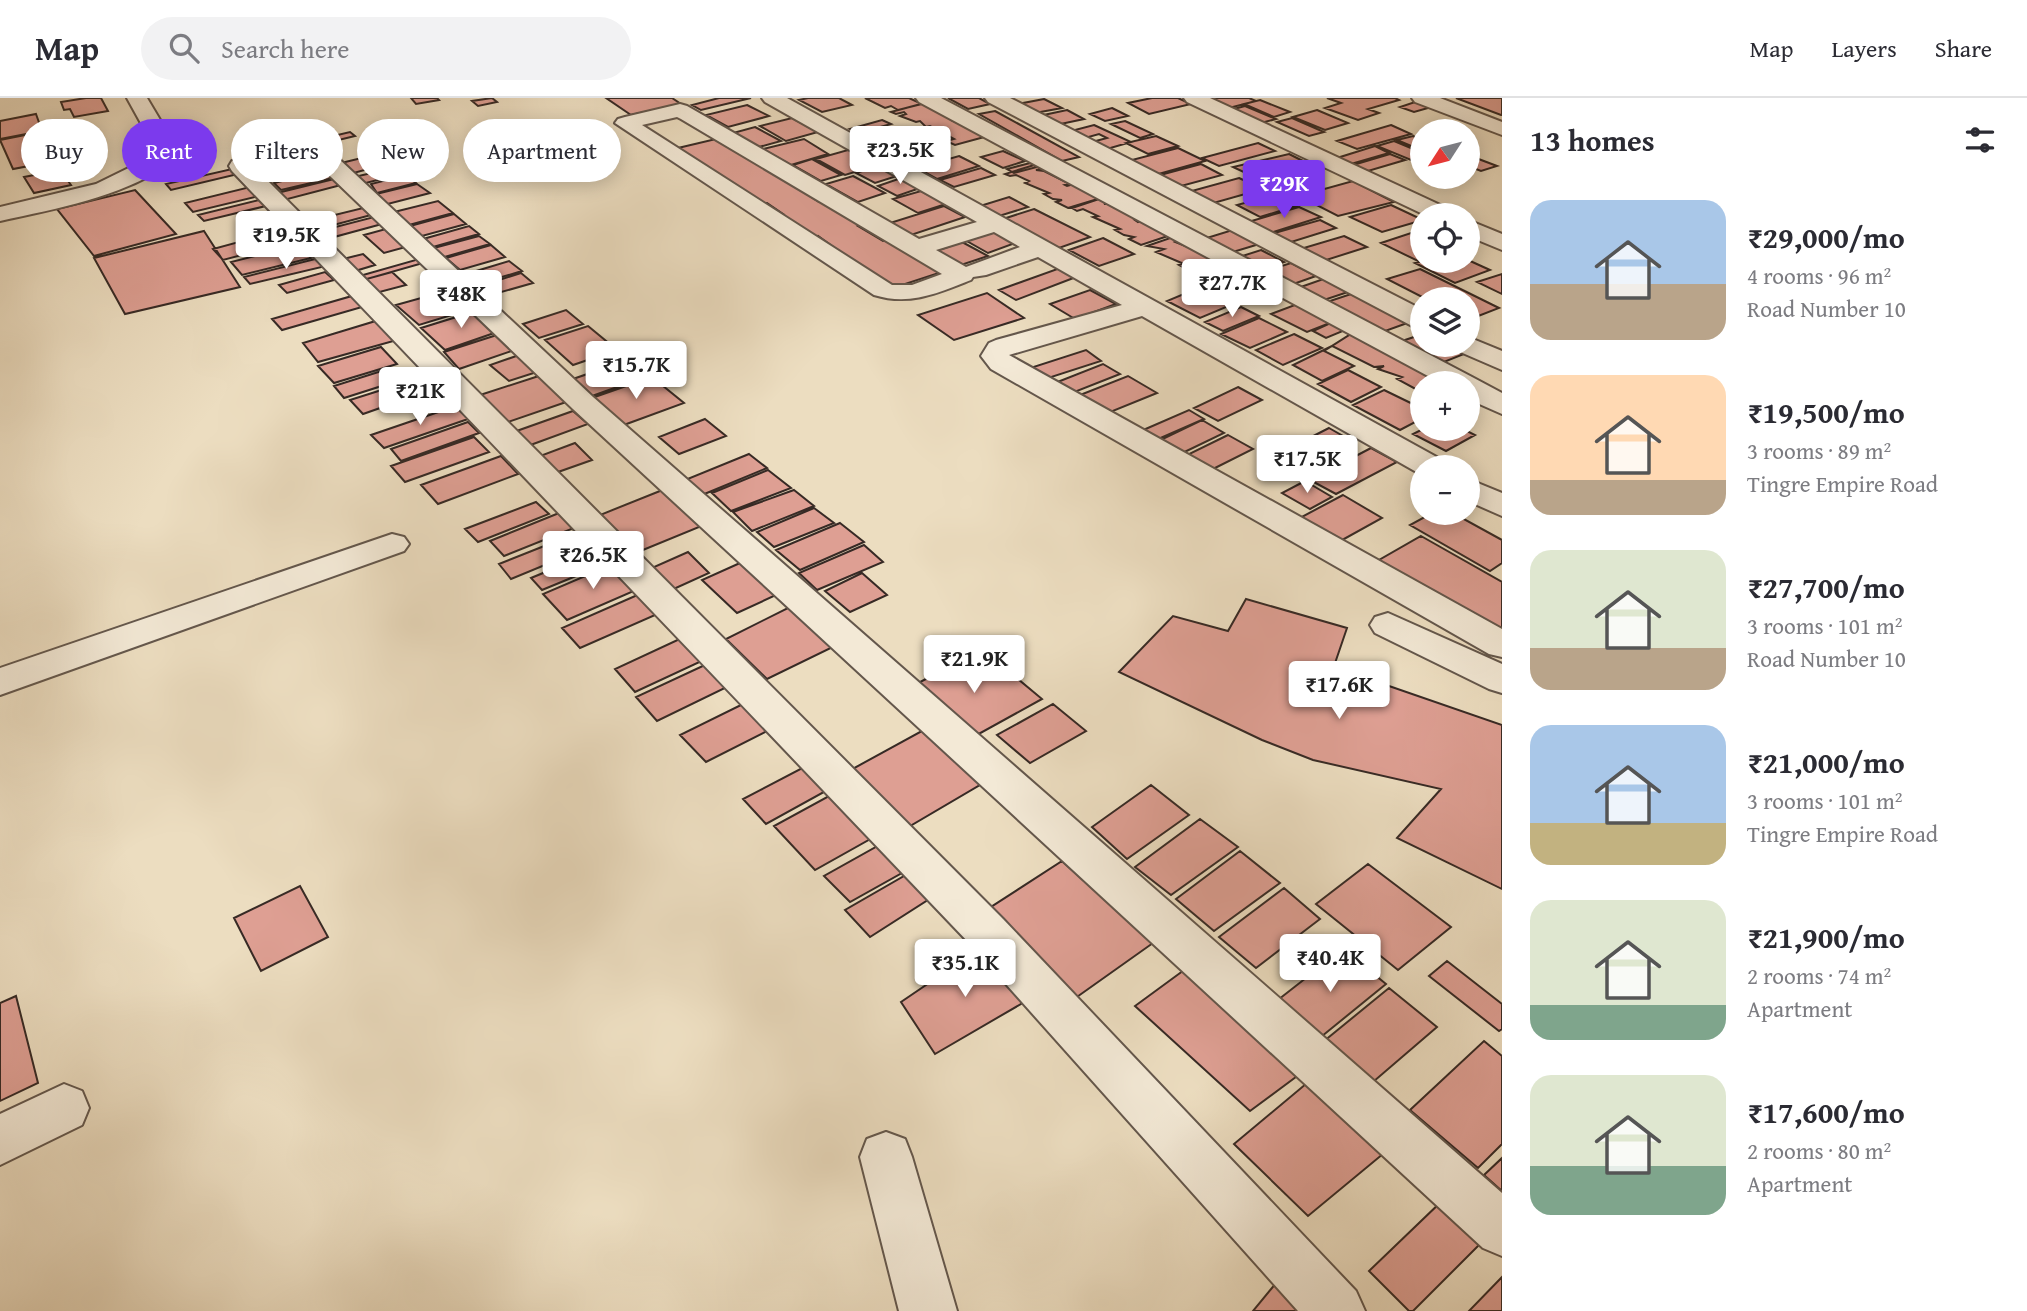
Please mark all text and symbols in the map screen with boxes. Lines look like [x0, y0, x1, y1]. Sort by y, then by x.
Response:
search box [141, 17, 631, 80]
text: Map [35, 24, 99, 72]
icon: search [165, 29, 203, 67]
text: Search here [221, 29, 349, 68]
text: Map [1750, 31, 1793, 66]
text: Layers [1831, 31, 1897, 66]
text: Share [1935, 31, 1992, 66]
text: 13 homes [1530, 118, 1655, 162]
chip: Buy [21, 119, 108, 182]
chip: Rent [122, 119, 217, 182]
chip: Filters [231, 119, 343, 182]
chip: New [357, 119, 449, 182]
chip: Apartment [463, 119, 621, 182]
north arrow [1410, 119, 1480, 189]
map controls [1410, 119, 1480, 525]
icon: filters [1961, 121, 1999, 159]
pin: ₹23.5K [843, 126, 957, 186]
text: ₹23.5K [866, 132, 934, 165]
pin: ₹29K [1243, 160, 1325, 220]
text: ₹29K [1259, 166, 1309, 199]
button: locate [1410, 203, 1480, 273]
pin: ₹19.5K [229, 212, 343, 271]
text: ₹29,000/mo [1747, 215, 1905, 259]
text: ₹19.5K [252, 217, 320, 250]
icon: home [1586, 228, 1670, 312]
text: 4 rooms · 96 m² [1747, 259, 1891, 292]
pin: ₹27.7K [1175, 260, 1289, 319]
text: ₹27.7K [1198, 265, 1266, 298]
pin: ₹48K [420, 271, 502, 330]
text: ₹48K [436, 276, 486, 309]
button: layers [1410, 287, 1480, 357]
text: Road Number 10 [1747, 292, 1906, 325]
pin: ₹15.7K [579, 342, 693, 401]
text: ₹15.7K [602, 347, 670, 380]
pin: ₹21K [379, 368, 461, 427]
button: + [1410, 371, 1480, 441]
text: ₹21K [395, 373, 445, 406]
text: ₹19,500/mo [1747, 390, 1905, 434]
icon: home [1586, 403, 1670, 487]
text: 3 rooms · 89 m² [1747, 434, 1891, 467]
pin: ₹17.5K [1250, 436, 1364, 495]
text: ₹17.5K [1273, 441, 1341, 474]
button: − [1410, 455, 1480, 525]
text: Tingre Empire Road [1747, 467, 1938, 500]
pin: ₹26.5K [536, 532, 650, 591]
text: ₹26.5K [559, 537, 627, 570]
text: ₹27,700/mo [1747, 565, 1905, 609]
icon: home [1586, 578, 1670, 662]
text: 3 rooms · 101 m² [1747, 609, 1902, 642]
pin: ₹21.9K [917, 636, 1031, 695]
text: ₹21.9K [940, 641, 1008, 674]
text: Road Number 10 [1747, 642, 1906, 675]
pin: ₹17.6K [1282, 662, 1396, 721]
text: ₹17.6K [1305, 667, 1373, 700]
text: ₹21,000/mo [1747, 740, 1905, 784]
icon: home [1586, 753, 1670, 837]
text: 3 rooms · 101 m² [1747, 784, 1902, 817]
text: Tingre Empire Road [1747, 817, 1938, 850]
text: ₹21,900/mo [1747, 915, 1905, 959]
icon: home [1586, 928, 1670, 1012]
pin: ₹40.4K [1273, 934, 1387, 994]
pin: ₹35.1K [908, 940, 1022, 999]
text: ₹40.4K [1296, 940, 1364, 973]
text: ₹35.1K [931, 945, 999, 978]
text: 2 rooms · 74 m² [1747, 959, 1891, 992]
text: Apartment [1747, 992, 1852, 1025]
text: ₹17,600/mo [1747, 1090, 1905, 1134]
icon: home [1586, 1103, 1670, 1187]
text: 2 rooms · 80 m² [1747, 1134, 1891, 1167]
text: Apartment [1747, 1167, 1852, 1200]

